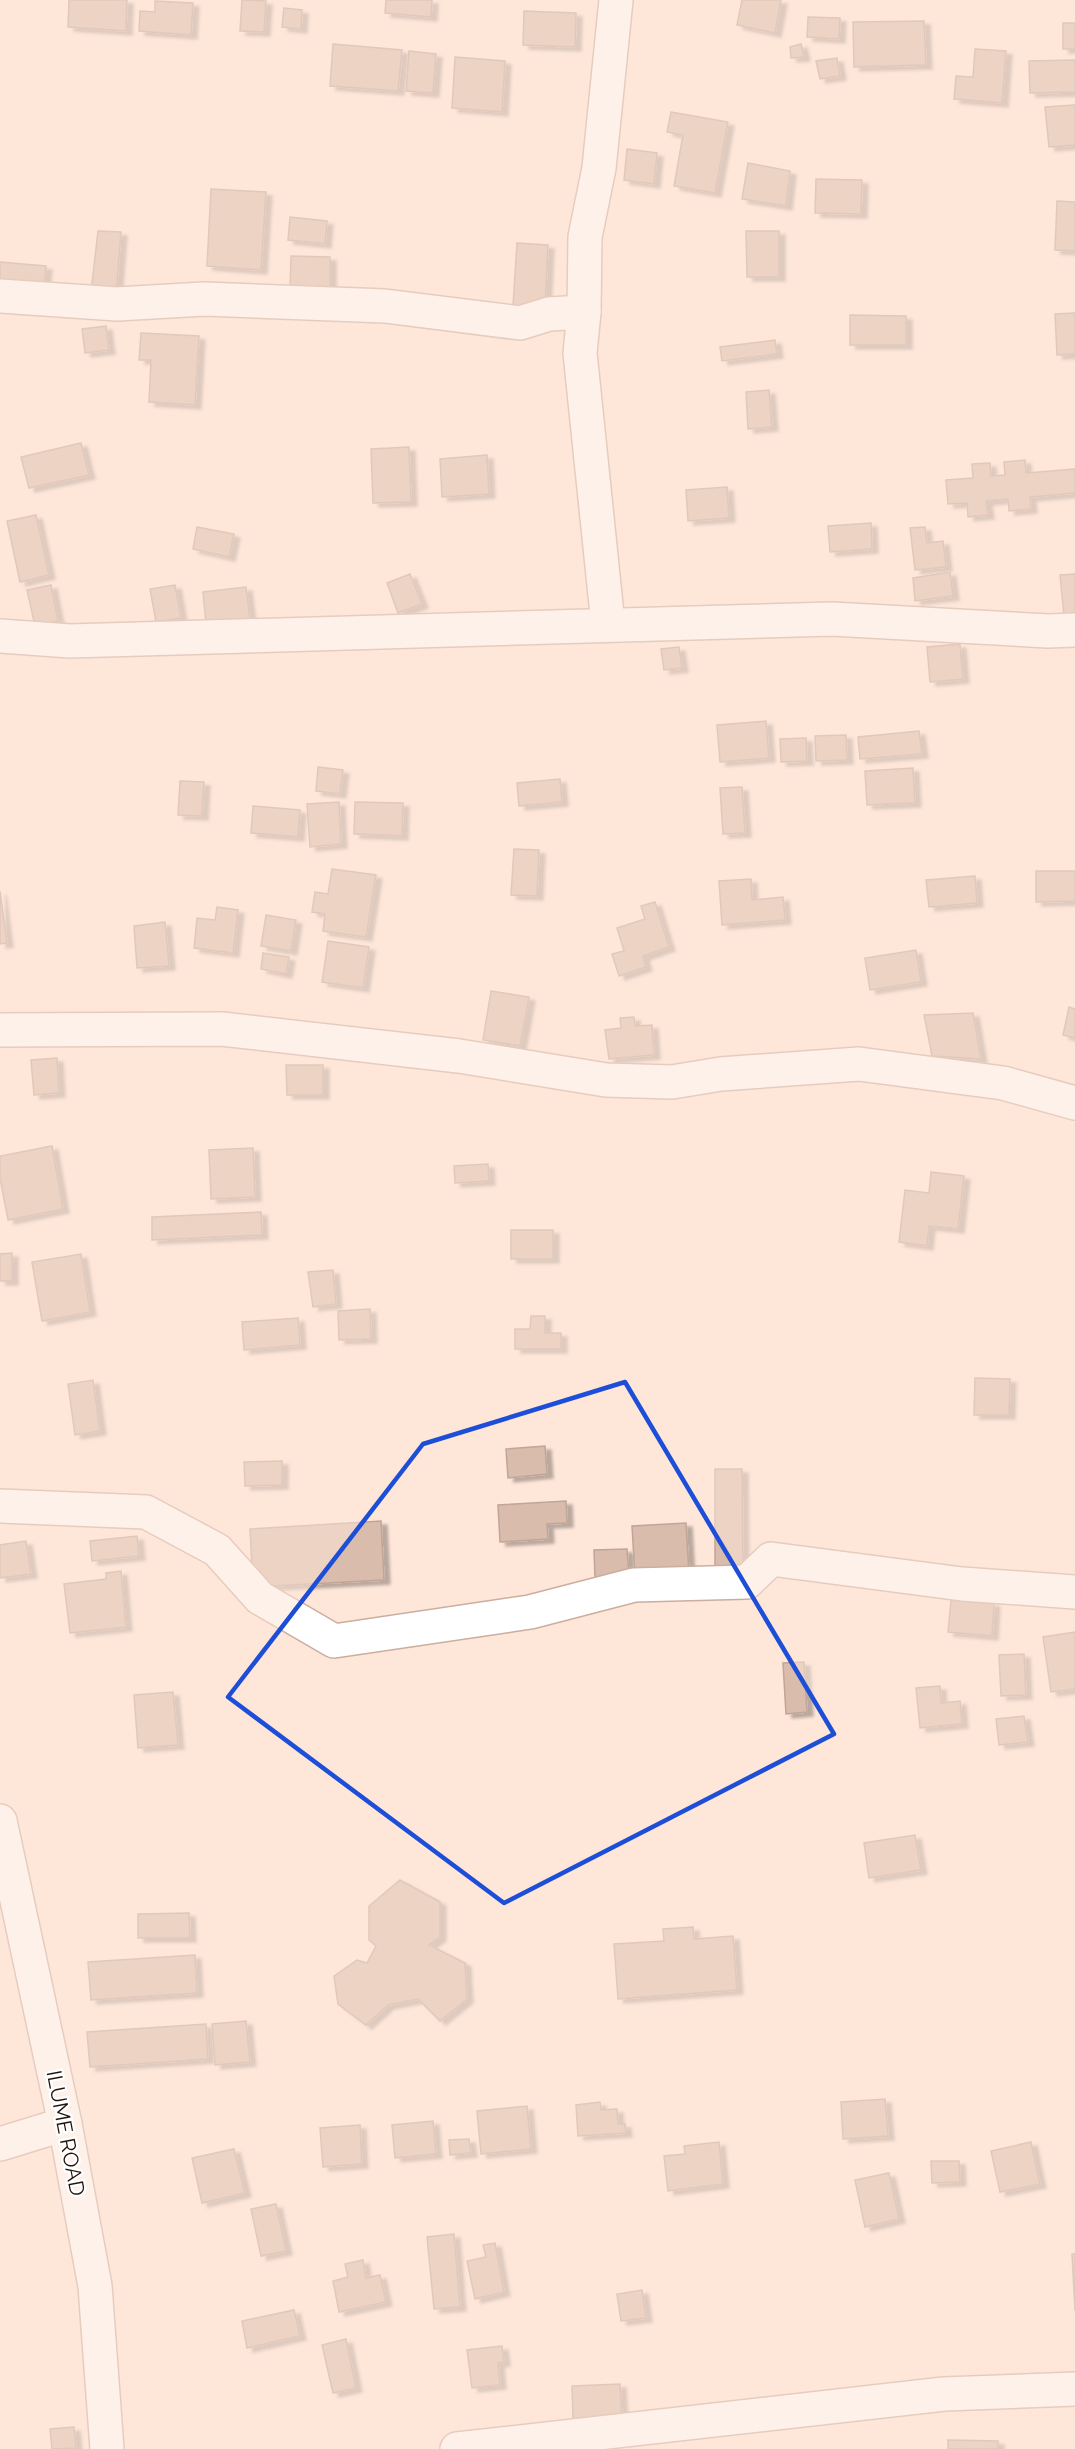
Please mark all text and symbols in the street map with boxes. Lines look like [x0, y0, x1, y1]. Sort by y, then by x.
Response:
street label: ILUME ROAD [42, 2068, 90, 2198]

